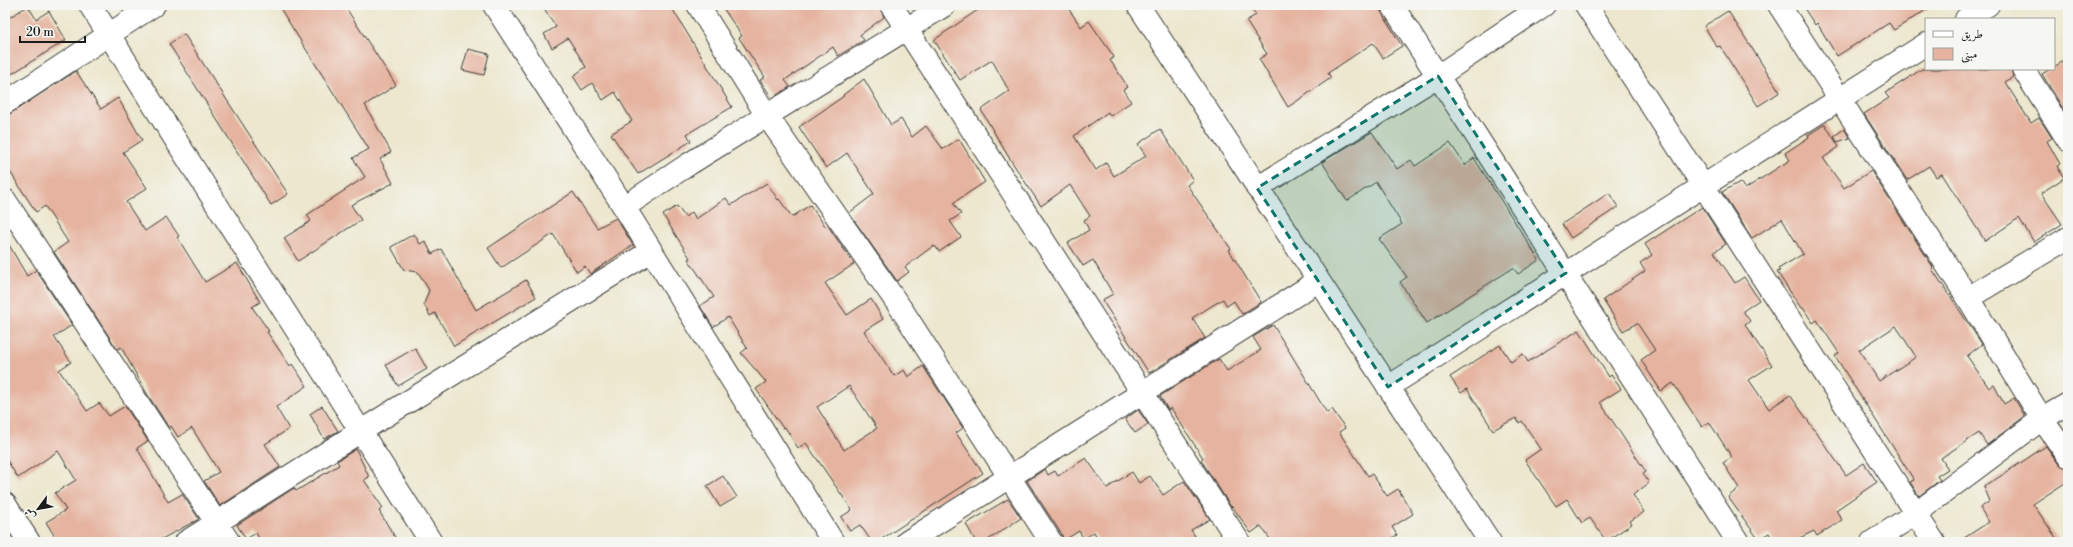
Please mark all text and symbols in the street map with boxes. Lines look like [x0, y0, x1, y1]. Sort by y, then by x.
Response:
scale bar [20, 18, 85, 44]
legend [1925, 18, 2055, 70]
text: 20 m [26, 25, 54, 40]
text: طريق [1961, 27, 1983, 42]
text: مبنى [1961, 47, 1977, 63]
north arrow [18, 489, 58, 529]
text: ش [21, 505, 39, 522]

